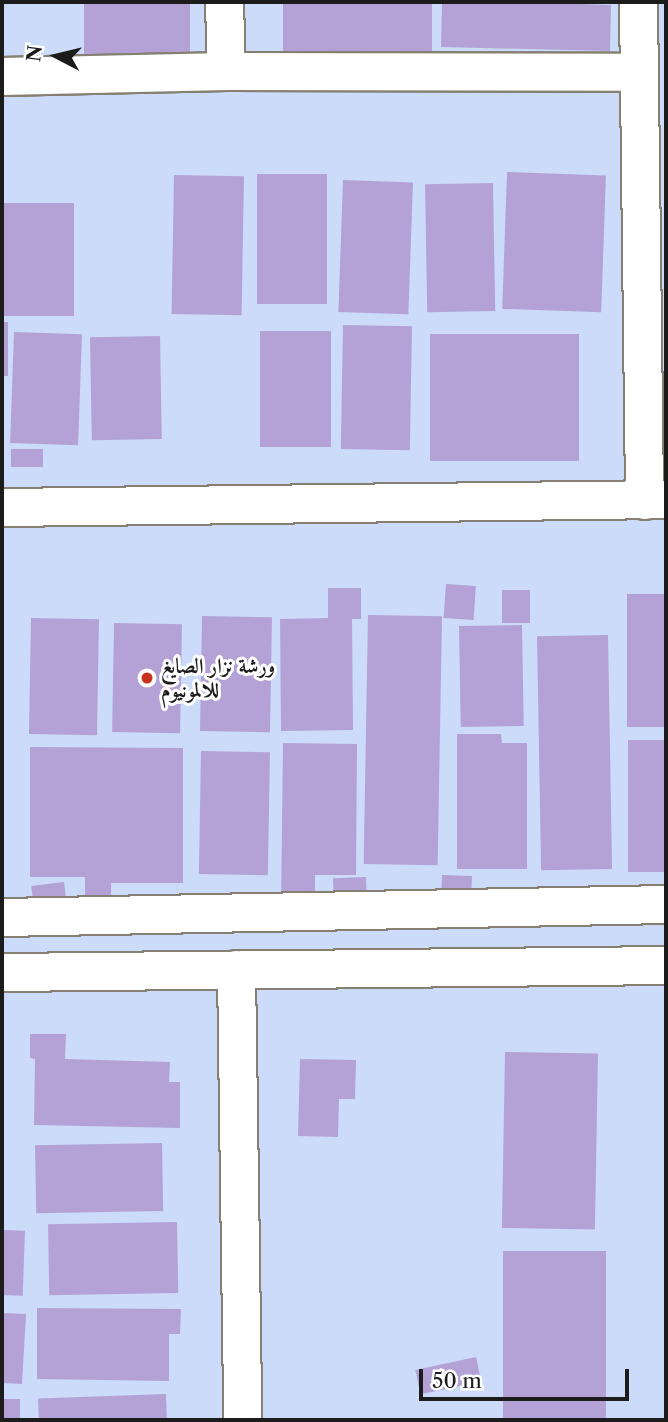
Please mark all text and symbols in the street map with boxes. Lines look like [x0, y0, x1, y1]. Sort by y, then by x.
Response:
north arrow [21, 21, 91, 91]
text: N [22, 44, 47, 63]
place label: ورشة نزار الصايغ للالمونيوم [161, 653, 275, 703]
marker: ورشة نزار الصايغ للالمونيوم [139, 670, 155, 686]
scale bar [423, 1356, 633, 1400]
text: 50 m [432, 1368, 482, 1393]

